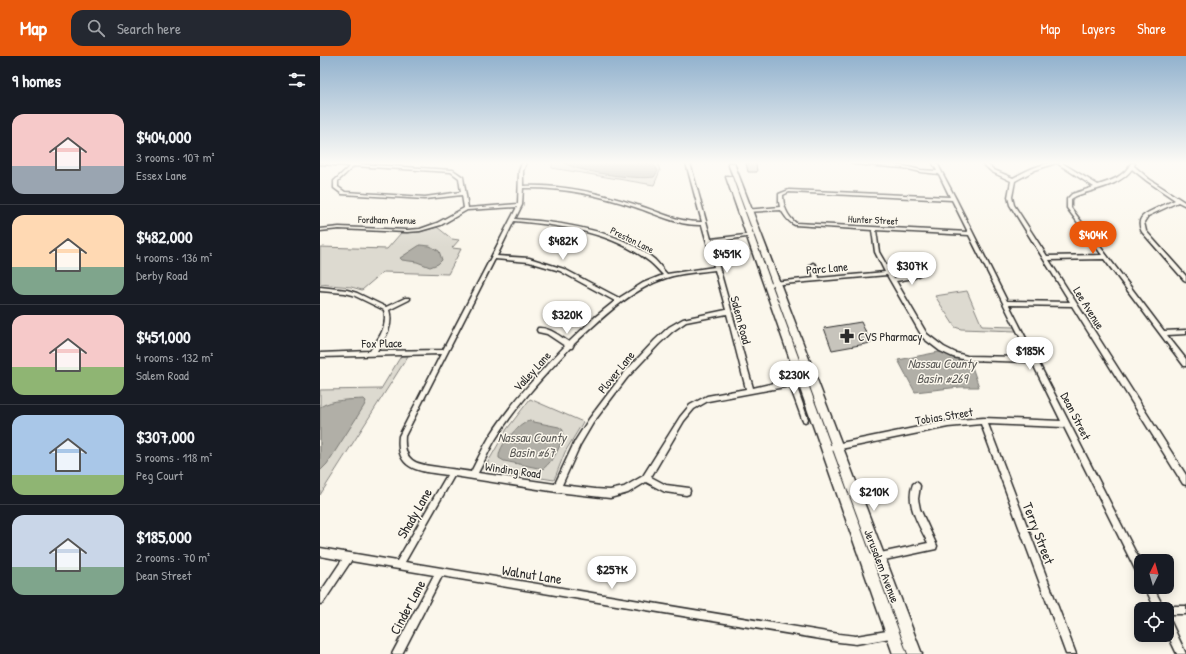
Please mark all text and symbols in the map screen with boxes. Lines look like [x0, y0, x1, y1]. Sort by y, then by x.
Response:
search box [71, 10, 351, 46]
text: Map [20, 15, 47, 41]
icon: search [85, 17, 107, 39]
text: Search here [117, 18, 181, 39]
text: Map [1040, 19, 1060, 38]
text: Layers [1082, 19, 1115, 38]
text: Share [1137, 19, 1166, 38]
text: 9 homes [12, 69, 61, 92]
icon: filters [286, 69, 308, 91]
text: $404,000 [136, 125, 191, 148]
icon: home [44, 130, 92, 178]
text: 3 rooms · 107 m² [136, 148, 215, 166]
text: Essex Lane [136, 166, 187, 184]
street label: Hunter Street [848, 212, 899, 228]
street label: Fordham Avenue [357, 213, 416, 227]
pin: $404K [1065, 221, 1121, 255]
street label: Preston Lane [608, 224, 656, 256]
text: $482,000 [136, 225, 193, 248]
text: $404K [1079, 225, 1107, 243]
pin: $482K [535, 227, 591, 261]
icon: home [44, 231, 92, 279]
text: $482K [548, 231, 578, 249]
pin: $451K [699, 240, 755, 274]
text: $451K [713, 244, 741, 262]
text: 4 rooms · 136 m² [136, 248, 212, 266]
pin: $307K [884, 252, 940, 286]
text: $307K [896, 256, 928, 274]
street label: Parc Lane [805, 258, 849, 278]
text: Derby Road [136, 266, 188, 284]
street label: Lee Avenue [1069, 283, 1109, 333]
street label: Salem Road [726, 294, 756, 346]
pin: $320K [539, 301, 595, 335]
text: $320K [551, 305, 583, 323]
text: $451,000 [136, 325, 191, 348]
pharmacy icon: CVS Pharmacy [839, 328, 855, 344]
place label: CVS Pharmacy [858, 328, 922, 345]
icon: home [44, 331, 92, 379]
street label: Fox Place [361, 334, 403, 352]
pin: $185K [1002, 337, 1058, 371]
text: $185K [1015, 341, 1045, 359]
street label: Valley Lane [509, 347, 555, 395]
street label: Plover Lane [594, 347, 639, 397]
text: 4 rooms · 132 m² [136, 348, 213, 366]
water label: Nassau County Basin #269 [908, 354, 978, 387]
pin: $230K [766, 361, 822, 395]
text: $230K [778, 365, 810, 383]
text: Salem Road [136, 366, 189, 384]
street label: Dean Street [1057, 389, 1096, 443]
street label: Tobias Street [914, 403, 975, 429]
text: $307,000 [136, 425, 195, 448]
water label: Nassau County Basin #67 [498, 428, 568, 461]
icon: home [44, 431, 92, 479]
text: 5 rooms · 118 m² [136, 448, 212, 466]
street label: Winding Road [484, 458, 542, 482]
text: Peg Court [136, 466, 183, 484]
pin: $210K [846, 478, 902, 512]
text: $210K [859, 482, 889, 500]
street label: Shady Lane [392, 484, 437, 542]
street label: Terry Street [1018, 499, 1060, 567]
text: $185,000 [136, 525, 192, 548]
street label: Jerusalem Avenue [860, 527, 904, 605]
icon: home [44, 531, 92, 579]
text: 2 rooms · 70 m² [136, 548, 210, 566]
north arrow [1134, 554, 1174, 594]
map controls [1134, 554, 1174, 642]
pin: $257K [584, 556, 640, 590]
street label: Walnut Lane [501, 560, 564, 588]
text: $257K [596, 560, 628, 578]
text: Dean Street [136, 566, 192, 584]
street label: Cinder Lane [385, 576, 430, 638]
button: locate [1134, 602, 1174, 642]

